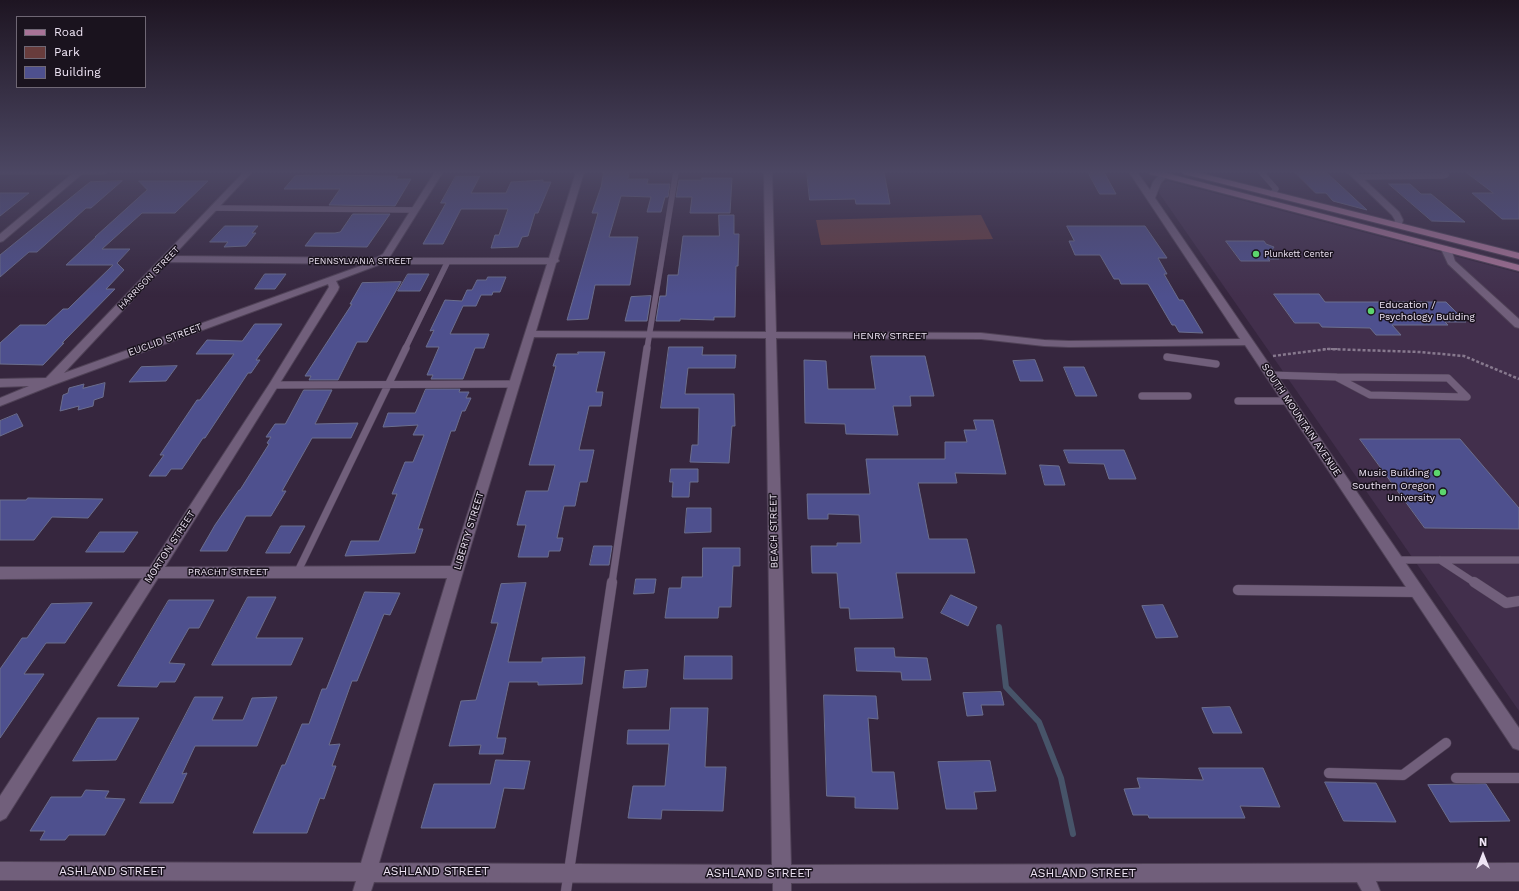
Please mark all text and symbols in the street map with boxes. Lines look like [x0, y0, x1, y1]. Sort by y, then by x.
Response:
legend [16, 16, 146, 88]
text: Road [54, 25, 83, 39]
text: Park [54, 45, 80, 59]
text: Building [54, 65, 101, 79]
street label: HARRISON STREET [116, 244, 182, 312]
marker: Plunkett Center [1251, 249, 1261, 259]
place label: Plunkett Center [1264, 249, 1333, 259]
street label: PENNSYLVANIA STREET [309, 256, 411, 266]
place label: Education / Psychology Buliding [1379, 299, 1475, 322]
marker: Education / Psychology Buliding [1366, 306, 1376, 316]
street label: EUCLID STREET [127, 321, 203, 359]
street label: HENRY STREET [853, 330, 927, 342]
street label: SOUTH MOUNTAIN AVENUE [1259, 361, 1343, 479]
place label: Music Building [1359, 467, 1429, 479]
marker: Music Building [1432, 468, 1442, 478]
place label: Southern Oregon University [1352, 480, 1435, 504]
marker: Southern Oregon University [1438, 487, 1448, 497]
street label: LIBERTY STREET [451, 490, 487, 572]
street label: BEACH STREET [767, 494, 781, 568]
street label: MORTON STREET [142, 508, 198, 586]
street label: PRACHT STREET [188, 566, 268, 578]
north arrow [1463, 835, 1503, 875]
text: N [1479, 836, 1487, 849]
street label: ASHLAND STREET [59, 864, 165, 878]
street label: ASHLAND STREET [383, 864, 489, 878]
street label: ASHLAND STREET [706, 866, 812, 880]
street label: ASHLAND STREET [1030, 866, 1136, 880]

